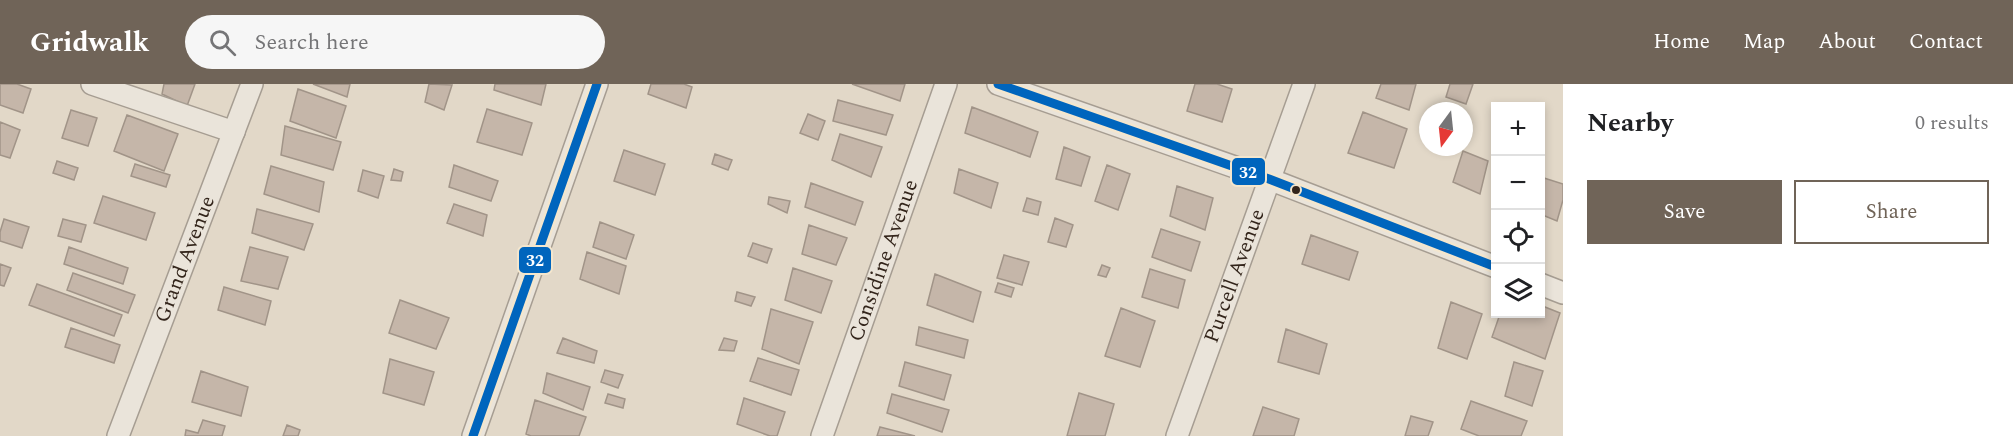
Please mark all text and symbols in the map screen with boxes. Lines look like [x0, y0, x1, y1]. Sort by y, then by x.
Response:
search box [185, 15, 605, 69]
text: Gridwalk [30, 21, 149, 64]
icon: search [206, 26, 239, 59]
text: Search here [254, 26, 369, 59]
text: Home [1653, 26, 1710, 58]
text: Map [1743, 26, 1785, 58]
text: About [1818, 26, 1876, 58]
text: Contact [1909, 26, 1983, 58]
north arrow [1419, 102, 1473, 156]
map controls [1491, 102, 1545, 318]
button: + [1491, 102, 1545, 156]
text: Nearby [1587, 103, 1673, 143]
text: 0 results [1915, 108, 1989, 138]
button: − [1491, 156, 1545, 210]
line badge: 32 [1231, 157, 1266, 186]
text: 32 [1239, 161, 1257, 185]
street label: Considine Avenue [840, 175, 927, 346]
button: Save [1587, 180, 1782, 244]
button: Share [1794, 180, 1989, 244]
unlabelled marker [1290, 184, 1302, 196]
street label: Grand Avenue [147, 191, 224, 327]
street label: Purcell Avenue [1196, 204, 1274, 348]
button: locate [1491, 210, 1545, 264]
line badge: 32 [518, 246, 552, 274]
text: 32 [526, 249, 544, 273]
button: layers [1491, 264, 1545, 318]

